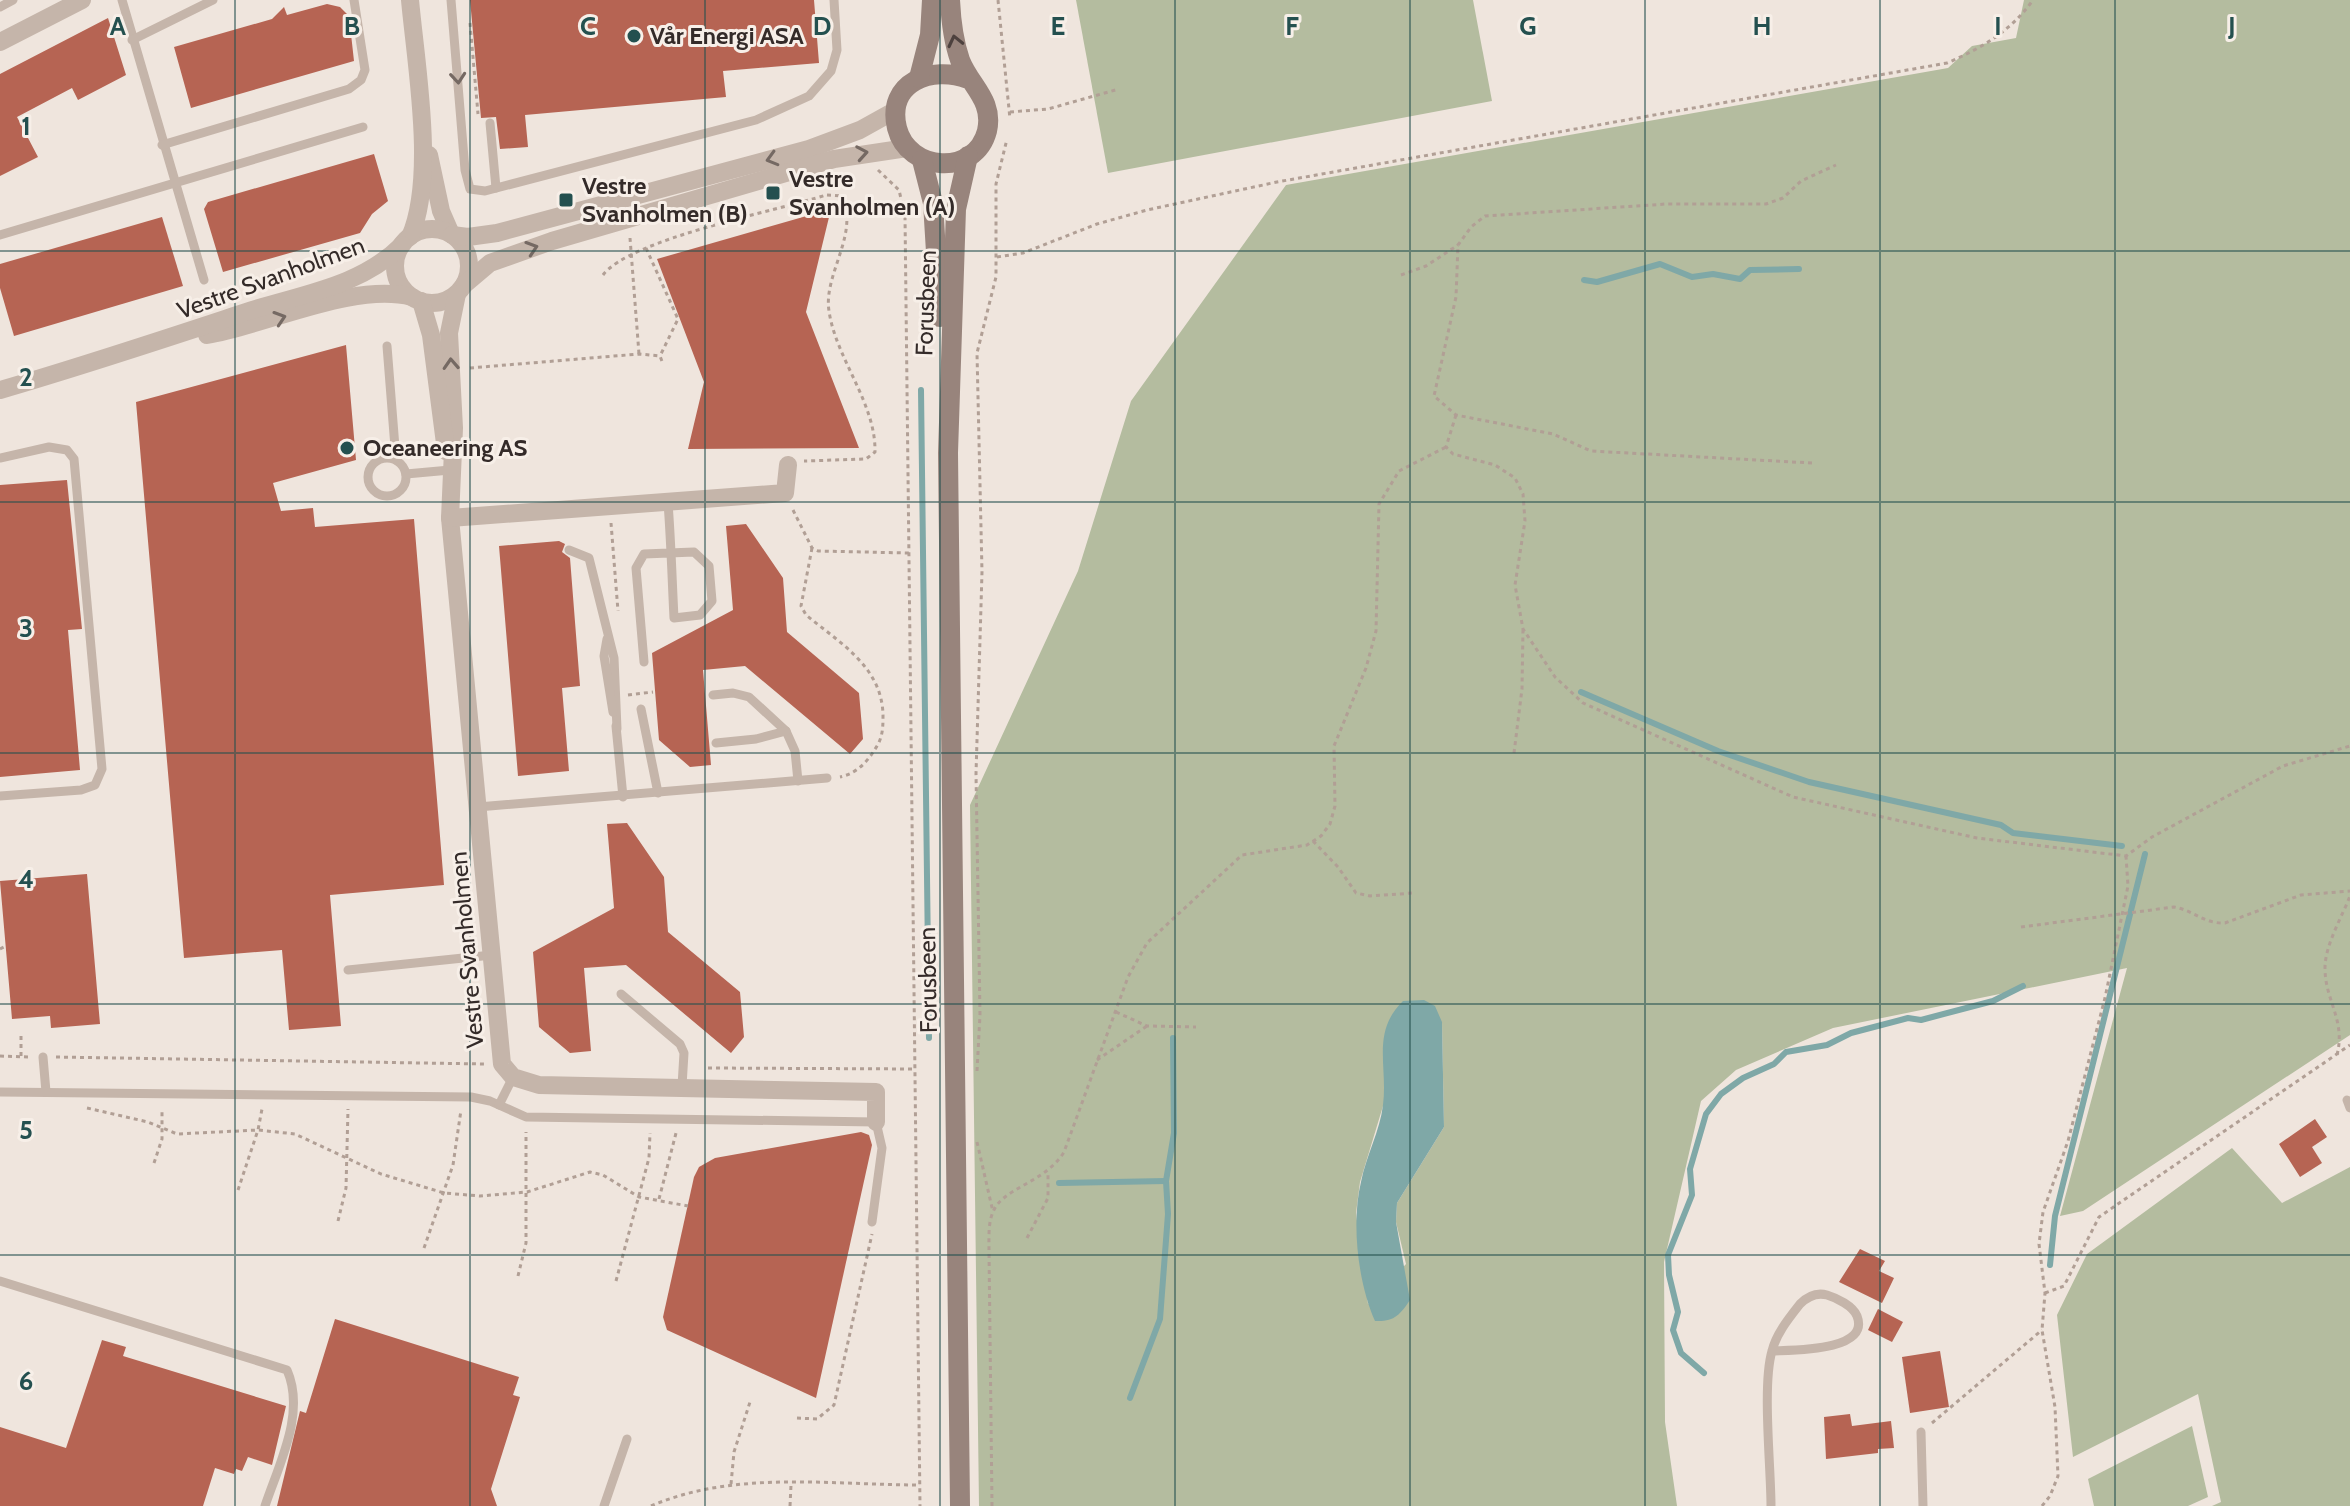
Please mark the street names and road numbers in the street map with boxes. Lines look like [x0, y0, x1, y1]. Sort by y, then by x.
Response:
street label: Vestre Svanholmen [173, 230, 369, 325]
street label: Forusbeen [909, 249, 942, 357]
street label: Vestre Svanholmen [443, 850, 490, 1050]
street label: Forusbeen [912, 927, 943, 1033]

